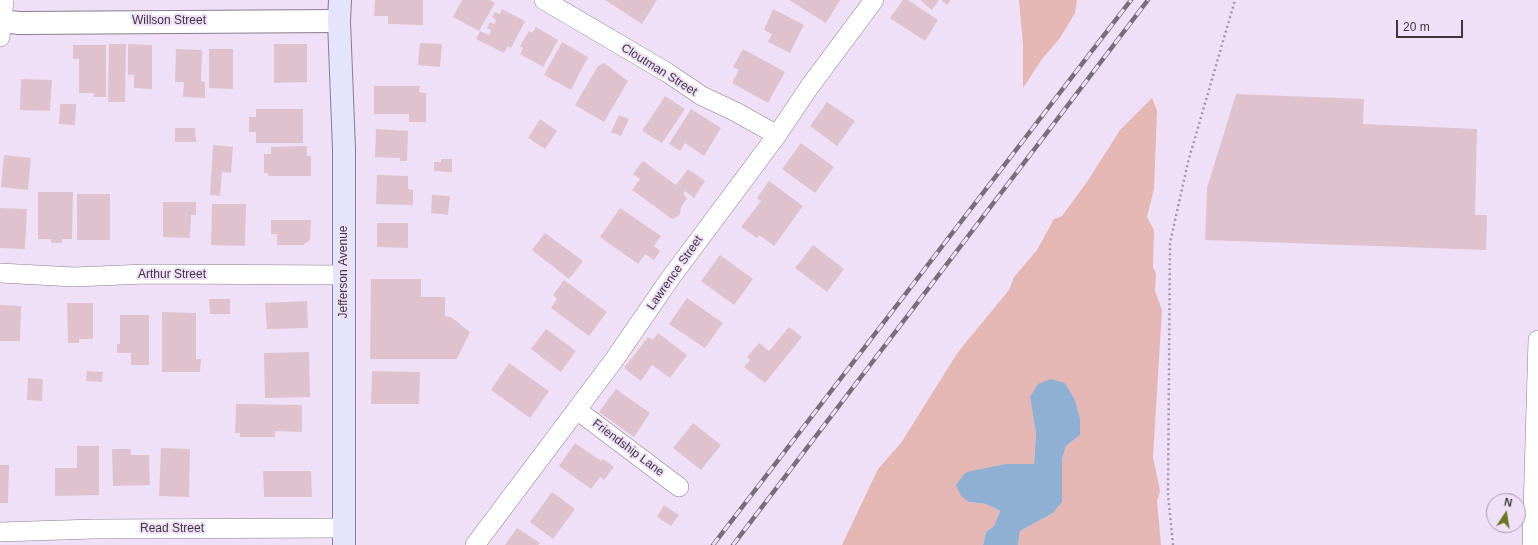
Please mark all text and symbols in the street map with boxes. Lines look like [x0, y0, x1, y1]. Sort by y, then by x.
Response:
scale bar [1398, 12, 1465, 38]
street label: Willson Street [132, 14, 206, 28]
text: 20 m [1403, 20, 1430, 34]
street label: Cloutman Street [618, 41, 700, 99]
street label: Jefferson Avenue [337, 226, 351, 318]
street label: Lawrence Street [644, 233, 706, 313]
street label: Arthur Street [138, 268, 206, 282]
street label: Friendship Lane [589, 416, 667, 480]
north arrow [1486, 493, 1526, 533]
text: N [1503, 496, 1513, 509]
street label: Read Street [140, 522, 204, 536]

